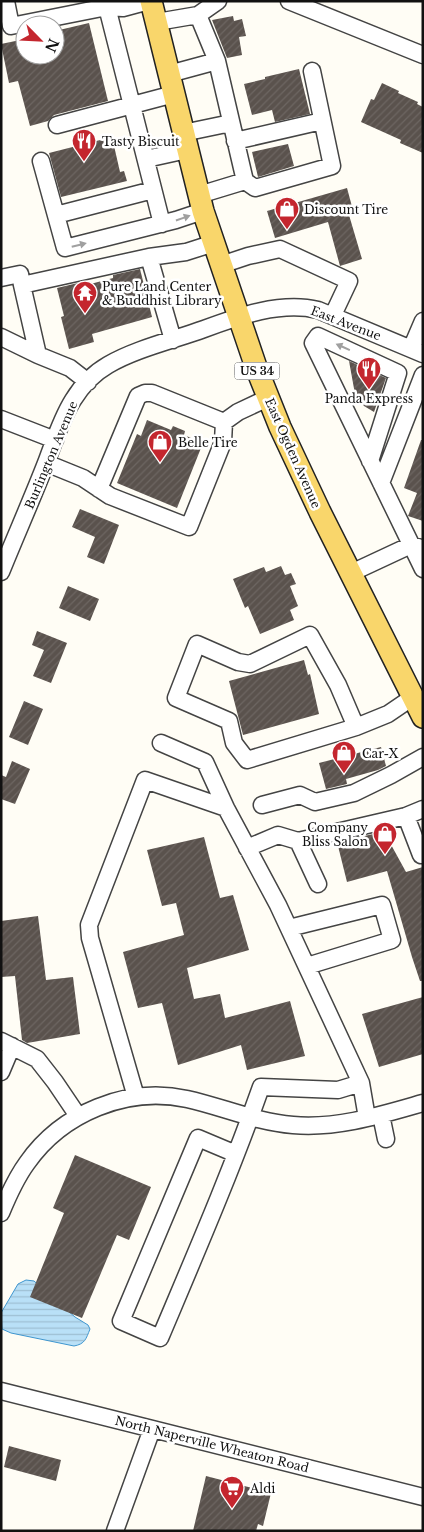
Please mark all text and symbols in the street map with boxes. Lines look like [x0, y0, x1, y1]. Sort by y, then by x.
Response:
north arrow [15, 15, 65, 65]
text: N [41, 36, 63, 55]
restaurant icon: Tasty Biscuit [71, 128, 97, 162]
place label: Tasty Biscuit [102, 134, 180, 149]
shop icon: Discount Tire [274, 196, 300, 230]
place label: Discount Tire [304, 202, 388, 217]
one-way arrow [175, 214, 190, 221]
one-way arrow [71, 241, 86, 249]
place label: Pure Land Center & Buddhist Library [102, 279, 222, 308]
temple icon: Pure Land Center & Buddhist Library [72, 280, 98, 314]
street label: East Avenue [309, 303, 383, 343]
one-way arrow [336, 343, 350, 351]
restaurant icon: Panda Express [356, 356, 382, 390]
road number: US 34 [234, 362, 280, 380]
place label: Panda Express [325, 391, 413, 406]
street label: East Ogden Avenue [262, 396, 324, 511]
street label: Burlington Avenue [21, 399, 81, 511]
shop icon: Belle Tire [147, 429, 173, 463]
place label: Belle Tire [178, 435, 238, 450]
shop icon: Car-X [331, 740, 357, 774]
place label: Car-X [362, 746, 399, 761]
place label: Company Bliss Salon [302, 820, 368, 849]
shop icon: Company Bliss Salon [372, 821, 398, 855]
street label: North Naperville Wheaton Road [114, 1413, 310, 1475]
supermarket icon: Aldi [219, 1475, 245, 1509]
place label: Aldi [249, 1481, 275, 1496]

